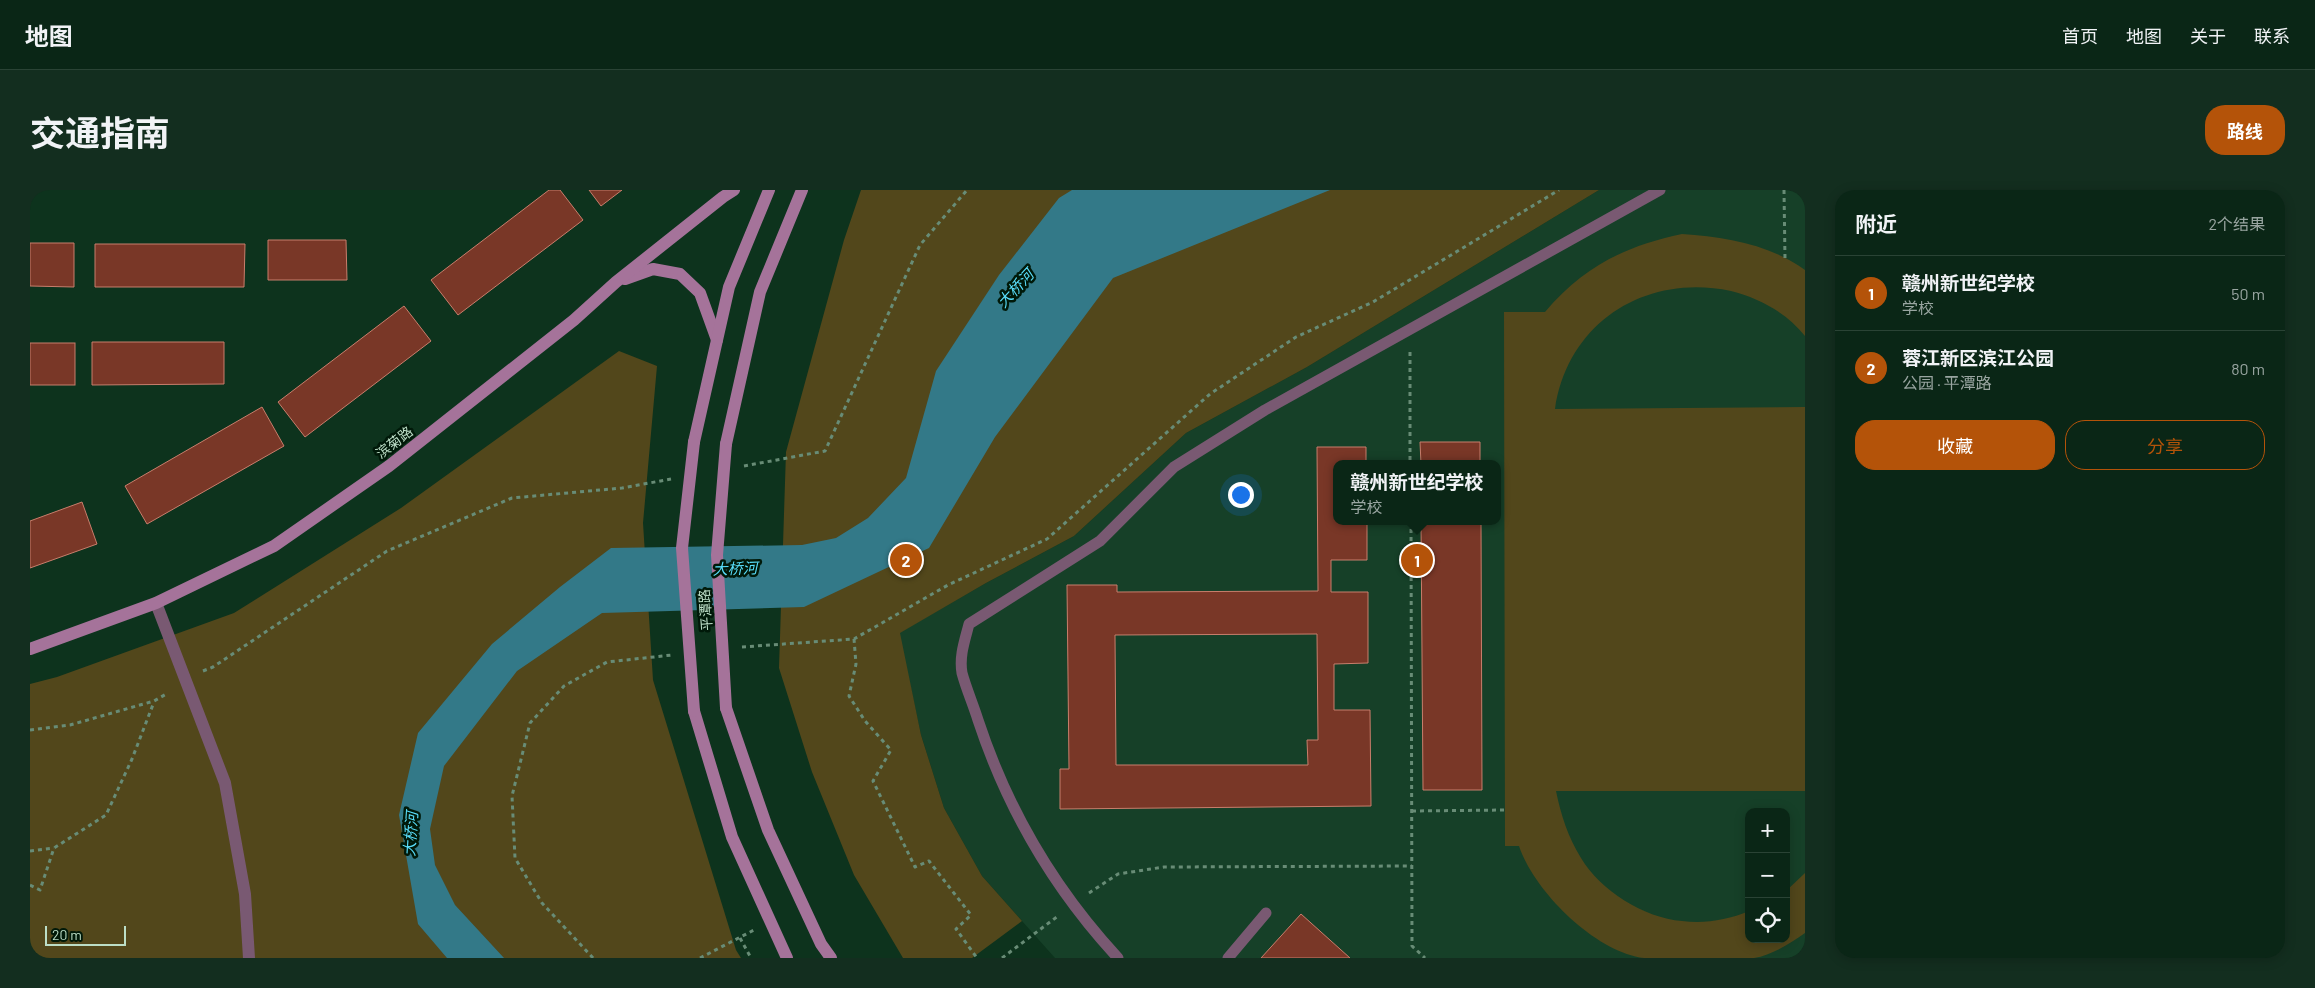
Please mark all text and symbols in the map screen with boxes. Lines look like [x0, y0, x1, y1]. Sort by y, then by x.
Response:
text: 地图 [25, 21, 73, 50]
text: 首页 [2062, 25, 2098, 47]
text: 地图 [2126, 25, 2162, 47]
text: 关于 [2190, 25, 2226, 47]
text: 联系 [2254, 25, 2290, 47]
button: 路线 [2205, 105, 2285, 155]
text: 交通指南 [30, 111, 170, 153]
text: 附近 [1855, 211, 1897, 236]
text: 2个结果 [2208, 214, 2265, 233]
water label: 大桥河 [993, 263, 1039, 311]
text: 赣州新世纪学校 [1902, 271, 2035, 294]
text: 1 [1868, 284, 1874, 303]
text: 50 m [2231, 284, 2265, 303]
text: 学校 [1902, 298, 1934, 317]
text: 蓉江新区滨江公园 [1902, 346, 2054, 369]
text: 2 [1867, 359, 1875, 378]
text: 80 m [2231, 359, 2265, 378]
text: 公园 · 平潭路 [1902, 373, 1992, 392]
button: 收藏 [1855, 420, 2055, 470]
button: 分享 [2065, 420, 2265, 470]
street label: 滨菊路 [372, 422, 416, 462]
popup [1333, 460, 1501, 525]
text: 赣州新世纪学校 [1350, 470, 1484, 493]
your location [1228, 482, 1254, 508]
text: 学校 [1350, 497, 1383, 516]
pin: 2 [890, 541, 922, 579]
pin: 1 [1401, 541, 1433, 579]
water label: 大桥河 [712, 558, 761, 578]
street label: 平潭路 [695, 588, 715, 632]
water label: 大桥河 [399, 808, 421, 857]
map controls [1745, 808, 1790, 943]
button: + [1745, 808, 1790, 853]
button: − [1745, 853, 1790, 898]
button: locate [1745, 898, 1790, 943]
scale bar [45, 923, 126, 946]
text: 20 m [52, 926, 82, 943]

